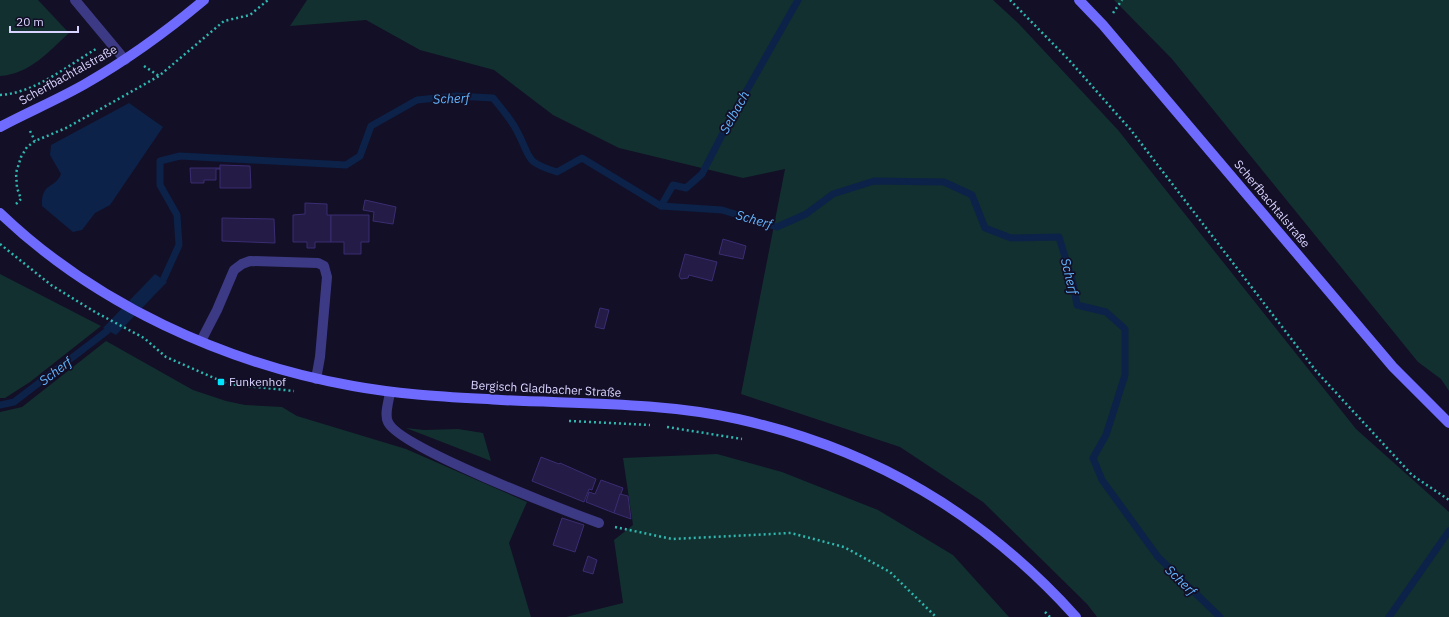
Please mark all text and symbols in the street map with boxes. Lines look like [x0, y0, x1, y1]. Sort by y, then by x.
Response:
scale bar [10, 8, 78, 34]
text: 20 m [16, 14, 44, 29]
street label: Scherfbachtalstraße [16, 41, 120, 108]
water label: Selbach [716, 88, 753, 137]
water label: Scherf [432, 89, 472, 108]
street label: Scherfbachtalstraße [1231, 157, 1314, 251]
water label: Scherf [734, 206, 776, 233]
water label: Scherf [1057, 256, 1083, 298]
water label: Scherf [36, 352, 77, 389]
place label: Funkenhof [229, 374, 286, 389]
marker: Funkenhof [216, 377, 226, 387]
street label: Bergisch Gladbacher Straße [470, 377, 622, 400]
water label: Scherf [1162, 562, 1201, 601]

